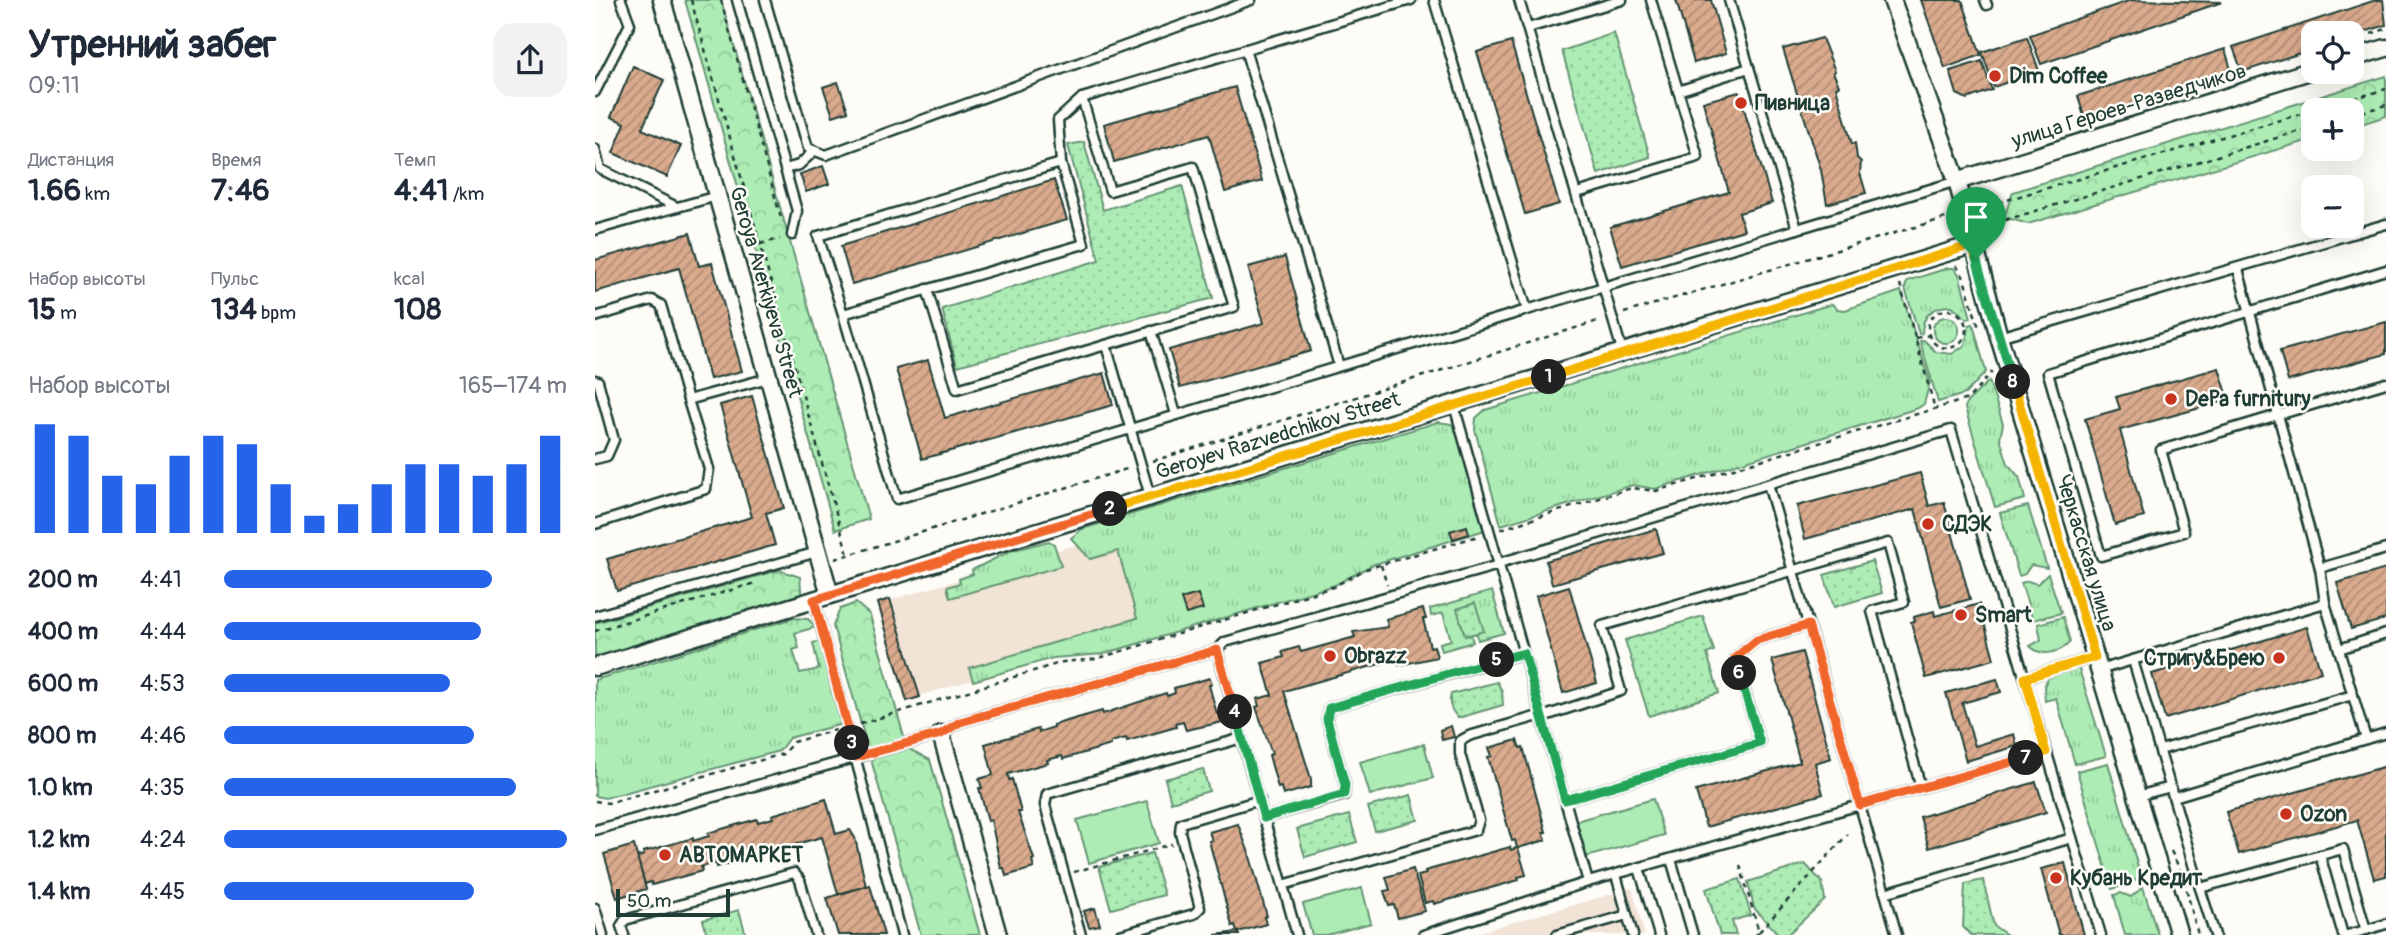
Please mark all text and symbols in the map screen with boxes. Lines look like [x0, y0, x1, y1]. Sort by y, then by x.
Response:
text: Утренний забег [28, 21, 276, 69]
map controls [2301, 21, 2364, 238]
button: locate [2301, 21, 2364, 84]
button: share [493, 23, 567, 97]
street label: улица Героев-Разведчиков [2007, 57, 2250, 155]
place label: Dim Coffee [2009, 63, 2108, 90]
marker: Dim Coffee [1987, 68, 2003, 84]
text: 09:11 [28, 71, 80, 100]
place label: Пивница [1755, 90, 1830, 117]
marker: Пивница [1733, 95, 1749, 111]
button: + [2301, 98, 2364, 161]
text: Дистанция [28, 148, 114, 172]
text: Время [211, 148, 262, 172]
text: Темп [394, 148, 436, 172]
text: 1.66 [28, 172, 81, 209]
text: 7:46 [211, 172, 270, 209]
text: 4:41 [394, 172, 449, 209]
button: − [2301, 175, 2364, 238]
text: km [81, 182, 110, 206]
text: /km [449, 182, 484, 206]
street label: Geroya Averkiyeva Street [723, 184, 809, 401]
pin [1946, 187, 2006, 259]
icon: arrive [1957, 198, 1995, 236]
text: Набор высоты [28, 267, 146, 291]
text: Пульс [211, 267, 259, 291]
text: kcal [394, 267, 425, 291]
text: 15 [28, 291, 56, 328]
text: 134 [211, 291, 257, 328]
text: 108 [394, 291, 441, 328]
text: m [56, 301, 77, 325]
text: bpm [257, 301, 296, 325]
pin: 1 [1531, 360, 1567, 394]
text: 1 [1545, 364, 1552, 388]
pin: 8 [1995, 364, 2031, 400]
text: 8 [2008, 369, 2017, 393]
text: Набор высоты [28, 371, 170, 400]
text: 165–174 m [459, 371, 567, 400]
street label: Geroyev Razvedchikov Street [1153, 386, 1404, 486]
place label: DePa furnitury [2185, 386, 2310, 413]
marker: DePa furnitury [2163, 391, 2179, 407]
street label: Черкасская улица [2049, 472, 2123, 634]
pin: 2 [1093, 491, 1127, 526]
text: 2 [1104, 496, 1115, 520]
place label: СДЭК [1942, 511, 1992, 538]
marker: СДЭК [1920, 516, 1936, 532]
text: 200 m [28, 565, 98, 594]
text: 4:41 [140, 565, 182, 594]
place label: Smart [1975, 602, 2032, 629]
marker: Smart [1953, 607, 1969, 623]
text: 400 m [28, 617, 98, 646]
text: 4:44 [140, 617, 186, 646]
pin: 5 [1479, 642, 1515, 678]
place label: Obrazz [1344, 643, 1407, 670]
place label: Стригу&Брею [2144, 645, 2265, 672]
text: 5 [1491, 647, 1502, 671]
marker: Obrazz [1322, 648, 1338, 664]
marker: Стригу&Брею [2271, 650, 2287, 666]
pin: 6 [1721, 656, 1757, 690]
text: 6 [1733, 660, 1744, 684]
text: 600 m [28, 669, 98, 698]
text: 4:53 [140, 669, 185, 698]
pin: 4 [1217, 694, 1253, 730]
text: 4 [1229, 699, 1240, 723]
text: 800 m [28, 721, 96, 750]
text: 4:46 [140, 721, 186, 750]
pin: 3 [835, 726, 869, 760]
text: 3 [846, 730, 857, 754]
pin: 7 [2009, 740, 2043, 776]
text: 7 [2020, 745, 2031, 769]
text: 1.0 km [28, 773, 93, 802]
text: 4:35 [140, 773, 185, 802]
place label: Ozon [2300, 801, 2347, 828]
marker: Ozon [2278, 806, 2294, 822]
text: 1.2 km [28, 825, 90, 854]
text: 4:24 [140, 825, 186, 854]
place label: АВТОМАРКЕТ [679, 842, 804, 869]
marker: АВТОМАРКЕТ [657, 847, 673, 863]
place label: Кубань Кредит [2070, 865, 2203, 892]
marker: Кубань Кредит [2048, 870, 2064, 886]
text: 1.4 km [28, 877, 90, 906]
text: 4:45 [140, 877, 185, 906]
scale bar [616, 886, 730, 918]
text: 50 m [627, 889, 671, 913]

